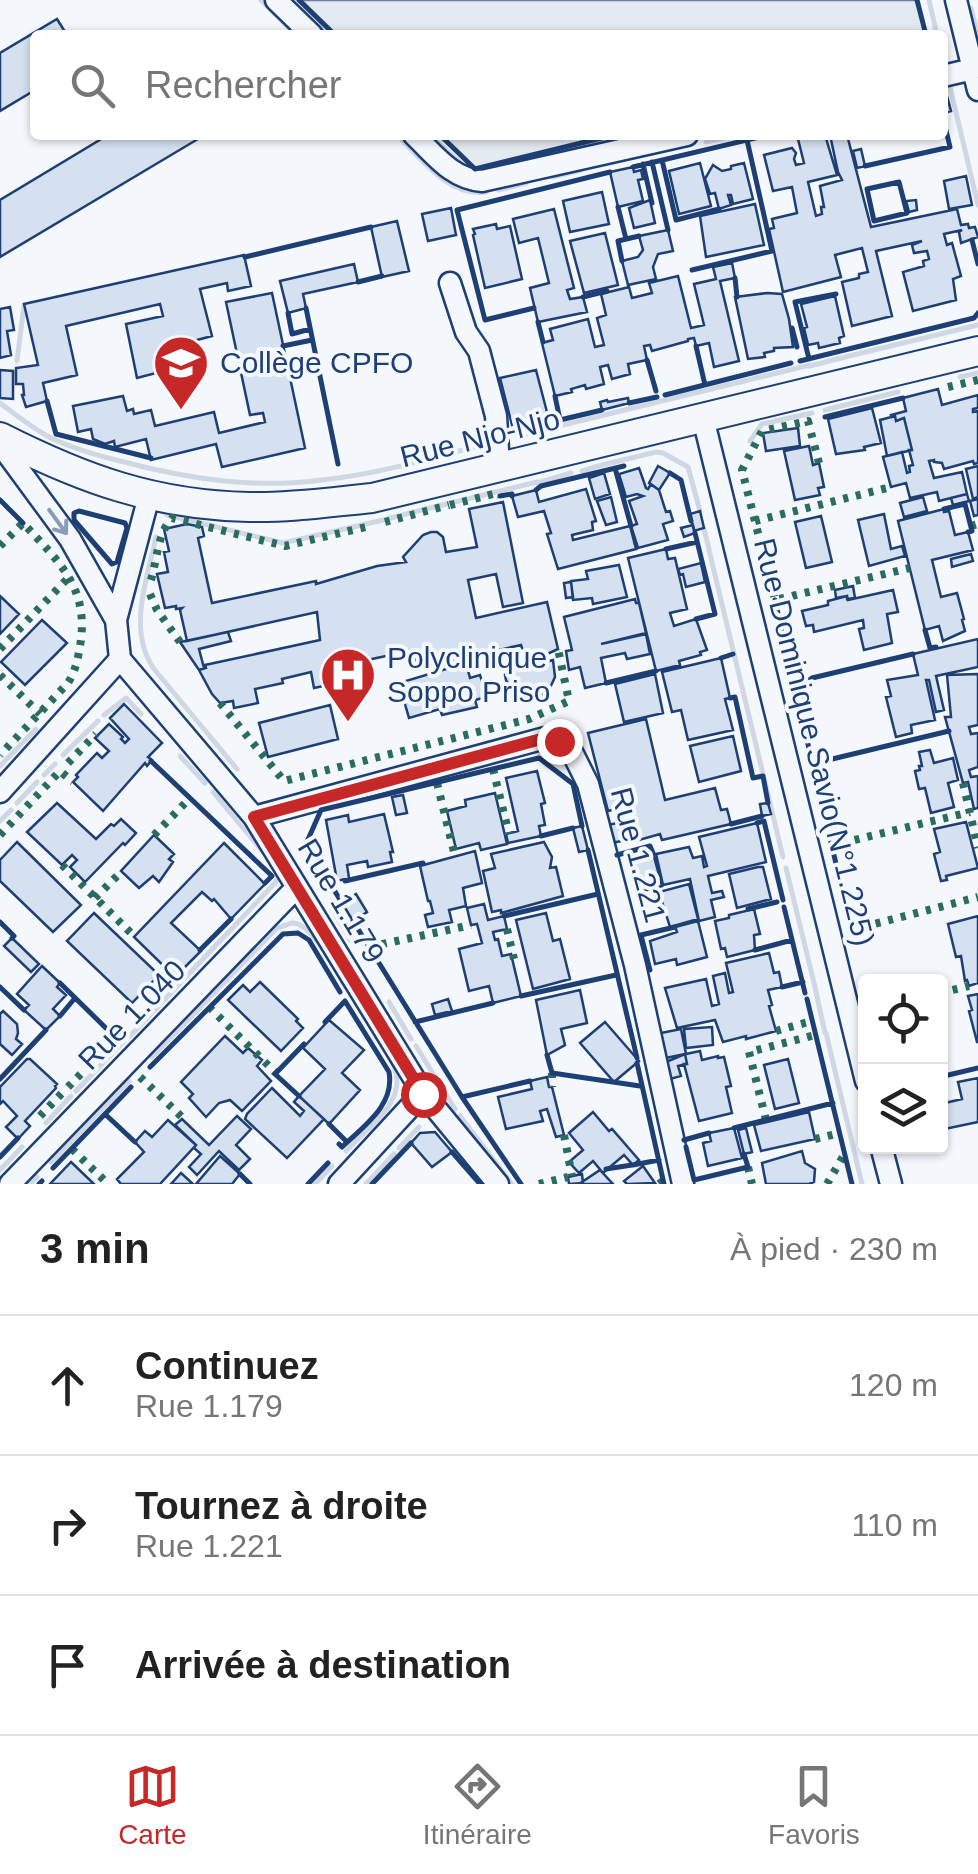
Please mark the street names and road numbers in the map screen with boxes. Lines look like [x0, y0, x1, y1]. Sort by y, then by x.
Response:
street label: Rue Njo-Njo [397, 402, 563, 473]
street label: Rue Dominique Savio(N°1.225) [748, 535, 881, 949]
street label: Rue 1.221 [605, 784, 672, 926]
street label: Rue 1.179 [292, 833, 391, 969]
street label: Rue 1.040 [72, 953, 192, 1076]

